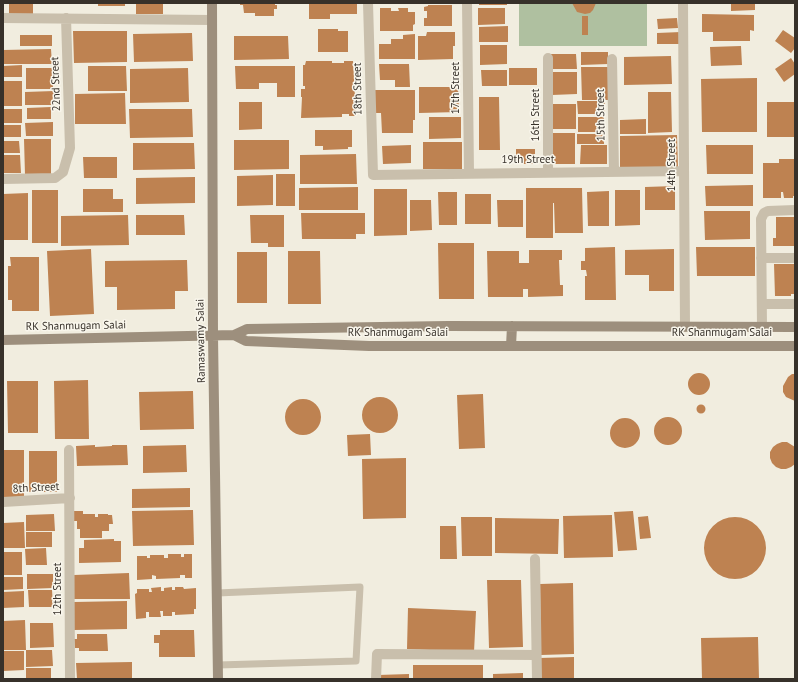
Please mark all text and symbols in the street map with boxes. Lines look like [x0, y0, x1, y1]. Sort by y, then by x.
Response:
street label: 22nd Street [48, 56, 64, 112]
street label: 17th Street [449, 62, 463, 114]
street label: 18th Street [351, 63, 365, 115]
street label: 16th Street [529, 89, 543, 141]
street label: 15th Street [594, 89, 608, 141]
street label: 14th Street [665, 139, 679, 191]
street label: 19th Street [502, 153, 554, 167]
street label: Ramaswamy Salai [194, 299, 208, 383]
street label: RK Shanmugam Salai [26, 319, 126, 333]
street label: RK Shanmugam Salai [348, 326, 448, 340]
street label: RK Shanmugam Salai [672, 326, 772, 340]
street label: 8th Street [12, 480, 60, 496]
street label: 12th Street [51, 563, 65, 615]

